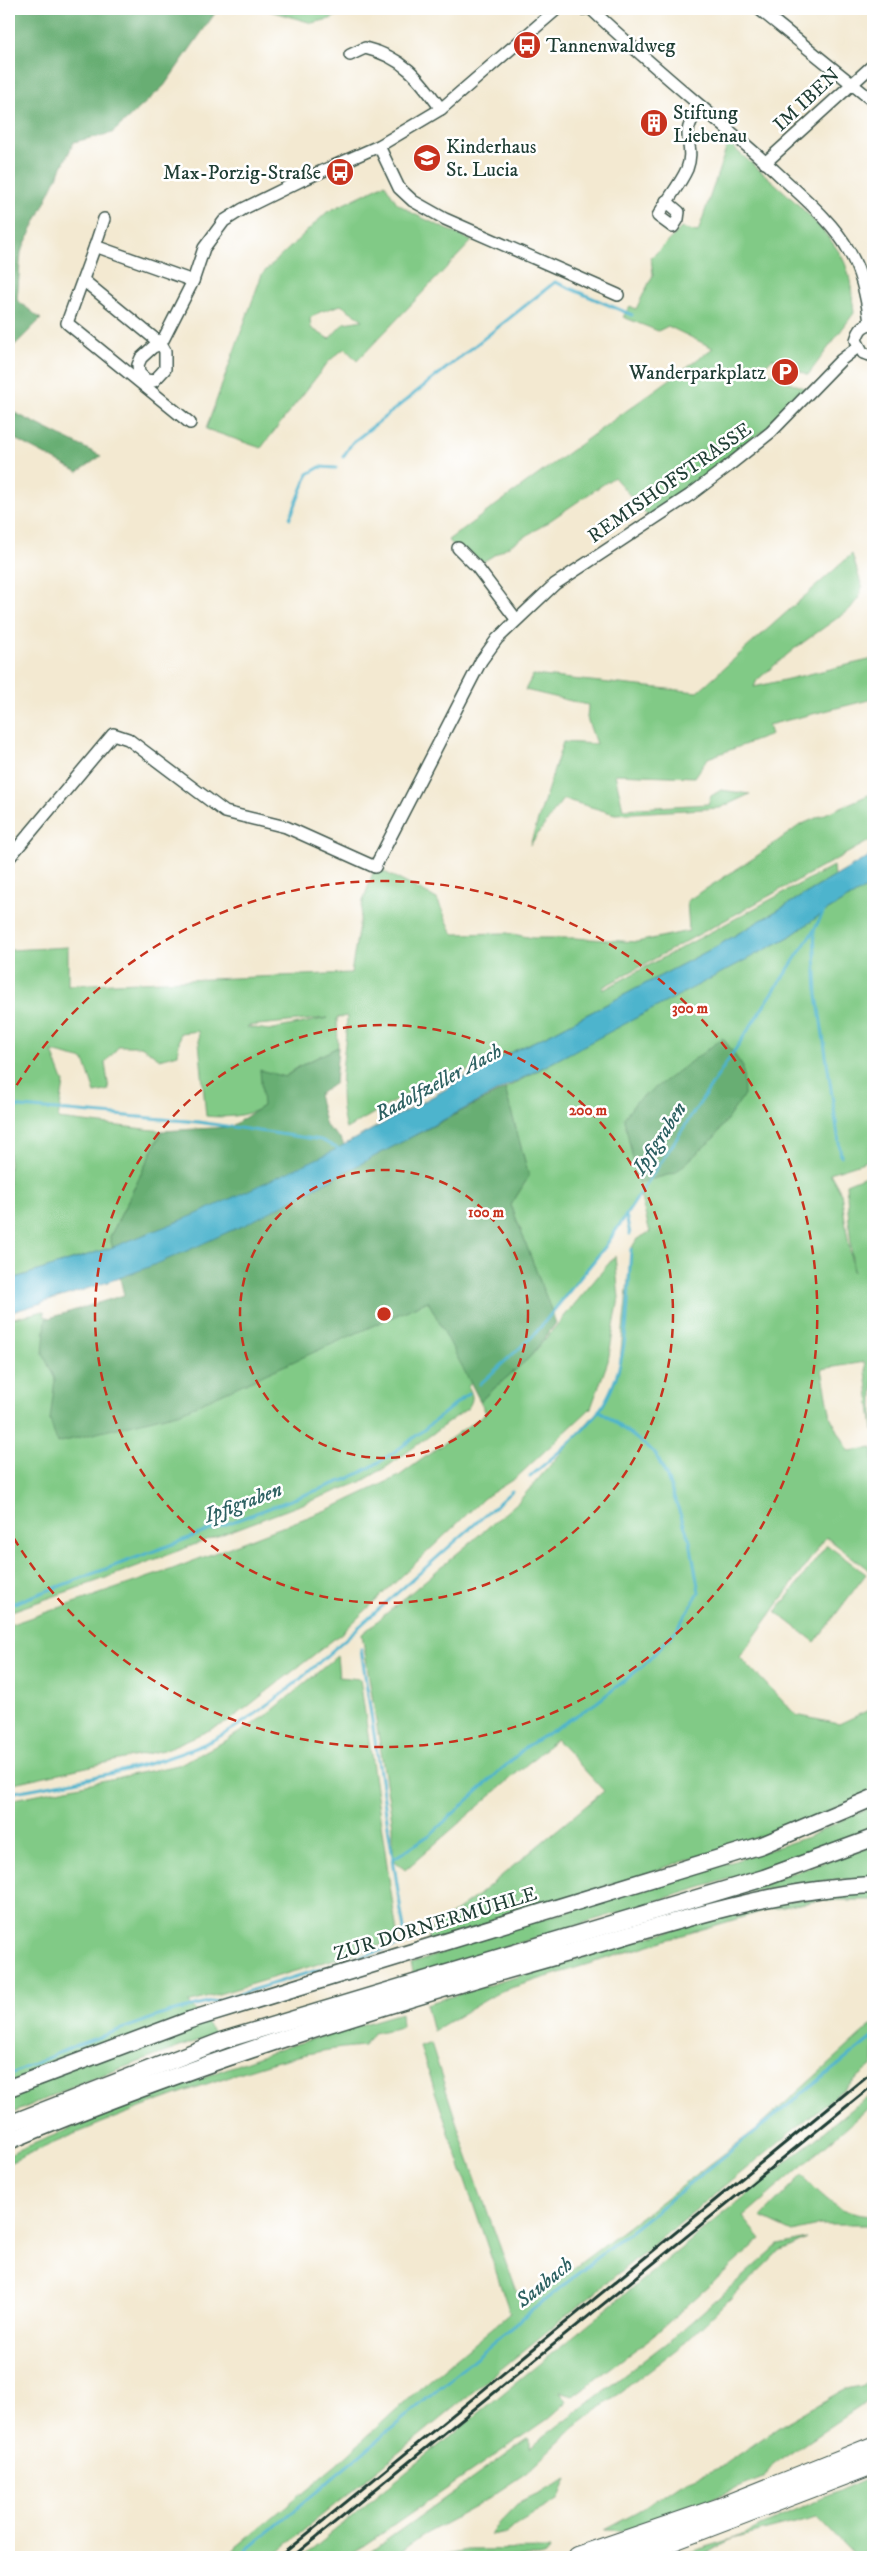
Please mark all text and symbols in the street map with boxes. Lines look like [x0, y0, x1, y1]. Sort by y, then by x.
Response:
bus stop icon: Tannenwaldweg [512, 30, 542, 60]
place label: Tannenwaldweg [546, 34, 676, 59]
street label: IM IBEN [768, 63, 846, 137]
place label: Stiftung Liebenau [673, 101, 747, 149]
building icon: Stiftung Liebenau [639, 108, 669, 138]
place label: Kinderhaus St. Lucia [446, 135, 537, 183]
school or university icon: Kinderhaus St. Lucia [412, 143, 442, 173]
bus stop icon: Max-Porzig-Straße [325, 157, 355, 187]
place label: Max-Porzig-Straße [163, 161, 321, 186]
parking icon: Wanderparkplatz [770, 357, 800, 387]
place label: Wanderparkplatz [628, 361, 766, 386]
street label: REMISHOFSTRASSE [583, 417, 757, 549]
text: 300 m [672, 999, 709, 1018]
water label: Radolfzeller Aach [369, 1038, 507, 1128]
water label: Ipfigraben [626, 1097, 693, 1181]
text: 200 m [569, 1101, 608, 1120]
text: 100 m [468, 1203, 505, 1222]
centre of rings [375, 1305, 393, 1323]
water label: Ipfigraben [199, 1477, 286, 1530]
street label: ZUR DORNERMÜHLE [331, 1882, 540, 1967]
water label: Saubach [510, 2252, 579, 2314]

